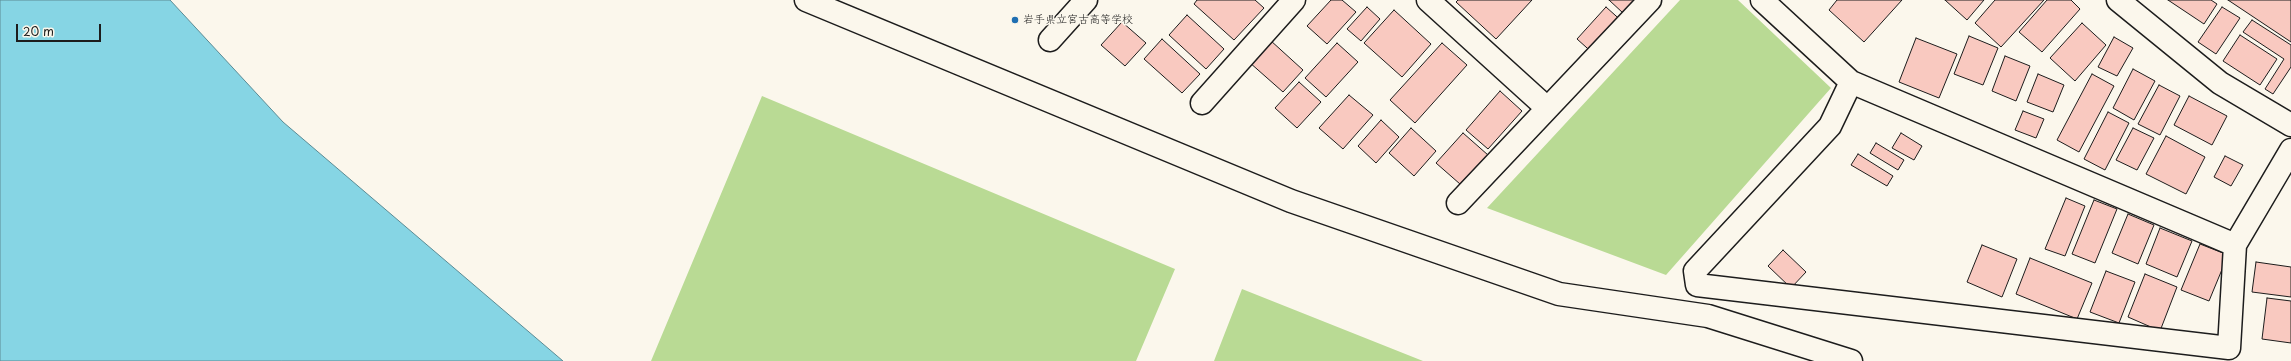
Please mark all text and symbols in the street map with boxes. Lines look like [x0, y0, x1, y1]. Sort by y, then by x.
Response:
place label: 岩手県立宮古高等学校 [1023, 13, 1133, 27]
marker: 岩手県立宮古高等学校 [1010, 15, 1020, 25]
scale bar [18, 16, 103, 42]
text: 20 m [23, 22, 54, 40]

